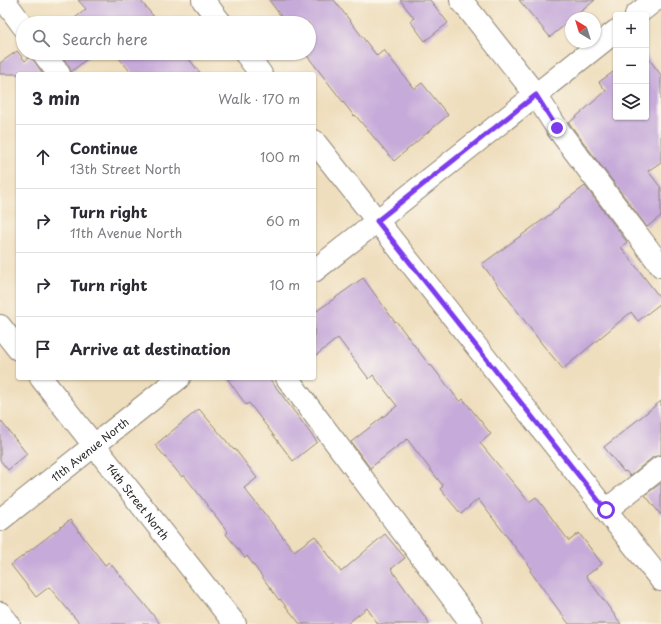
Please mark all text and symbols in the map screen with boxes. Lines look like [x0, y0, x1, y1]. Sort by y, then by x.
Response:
north arrow [565, 12, 601, 48]
map controls [613, 12, 649, 120]
button: + [613, 12, 649, 48]
search box [16, 16, 316, 60]
icon: search [30, 27, 52, 49]
text: Search here [62, 27, 148, 50]
button: − [613, 48, 649, 84]
button: layers [613, 84, 649, 120]
text: 3 min [32, 85, 80, 111]
text: Walk · 170 m [218, 89, 300, 108]
route end [548, 119, 566, 137]
text: Continue [70, 136, 138, 159]
icon: ahead [32, 146, 54, 168]
text: 100 m [260, 147, 300, 166]
text: 13th Street North [70, 159, 181, 178]
text: Turn right [70, 200, 147, 223]
icon: right [32, 210, 54, 232]
text: 60 m [266, 211, 300, 230]
text: 11th Avenue North [70, 223, 182, 242]
text: Turn right [70, 273, 147, 296]
icon: right [32, 274, 54, 296]
text: 10 m [270, 275, 300, 294]
text: Arrive at destination [70, 337, 231, 360]
icon: arrive [32, 338, 54, 360]
street label: 11th Avenue North [47, 413, 132, 485]
street label: 14th Street North [103, 459, 174, 543]
route start [597, 501, 615, 519]

